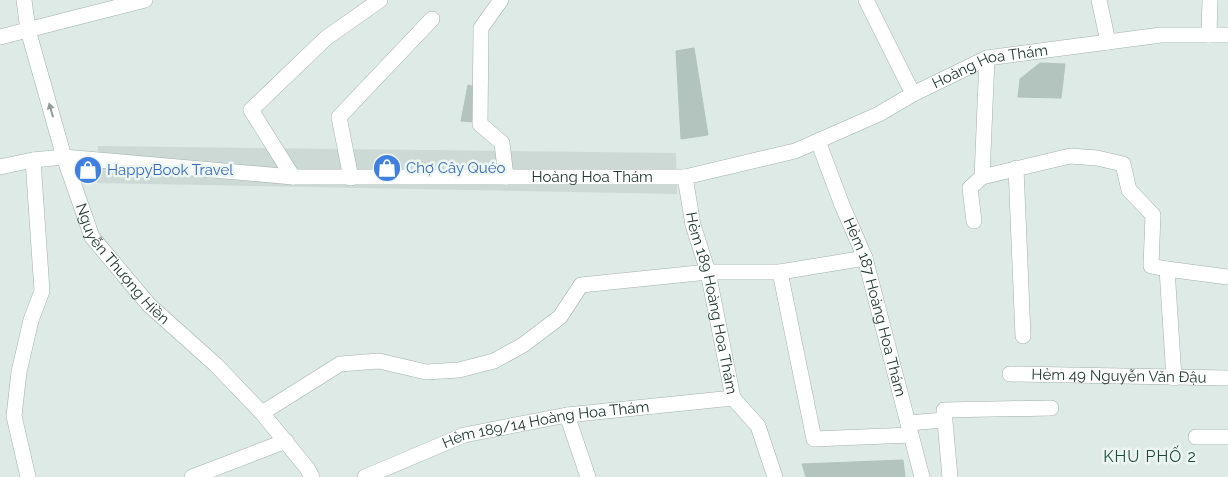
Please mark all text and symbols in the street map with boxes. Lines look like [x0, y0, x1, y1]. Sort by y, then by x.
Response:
street label: Hoàng Hoa Thám [929, 41, 1049, 92]
one-way arrow [47, 103, 55, 118]
shop icon: Chợ Cây Quéo [372, 153, 402, 183]
shop icon: HappyBook Travel [73, 155, 103, 185]
place label: Chợ Cây Quéo [406, 159, 506, 177]
place label: HappyBook Travel [107, 161, 234, 179]
street label: Hoàng Hoa Thám [532, 168, 653, 186]
street label: Nguyễn Thượng Hiền [72, 201, 173, 328]
street label: Hẻm 189 Hoàng Hoa Thám [682, 211, 741, 396]
street label: Hẻm 187 Hoàng Hoa Thám [840, 215, 910, 399]
street label: Hẻm 49 Nguyễn Văn Đậu [1031, 365, 1207, 387]
street label: Hẻm 189/14 Hoàng Hoa Thám [440, 398, 650, 452]
district label: KHU PHỐ 2 [1103, 445, 1197, 466]

